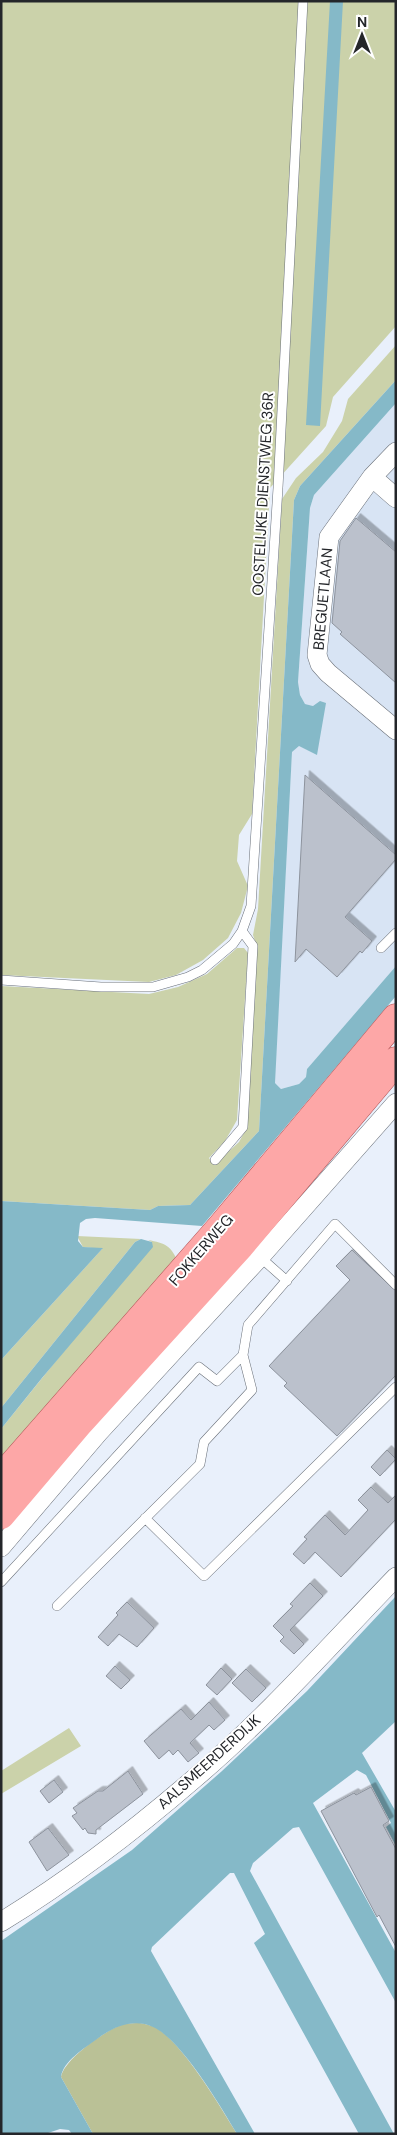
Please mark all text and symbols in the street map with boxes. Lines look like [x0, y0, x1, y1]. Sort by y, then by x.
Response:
north arrow [337, 10, 387, 60]
text: N [357, 13, 367, 31]
street label: OOSTELIJKE DIENSTWEG 36R [248, 392, 278, 596]
street label: BREGUETLAAN [309, 547, 337, 651]
street label: FOKKERWEG [164, 1210, 238, 1290]
street label: AALSMEERDERDIJK [153, 1710, 265, 1814]

